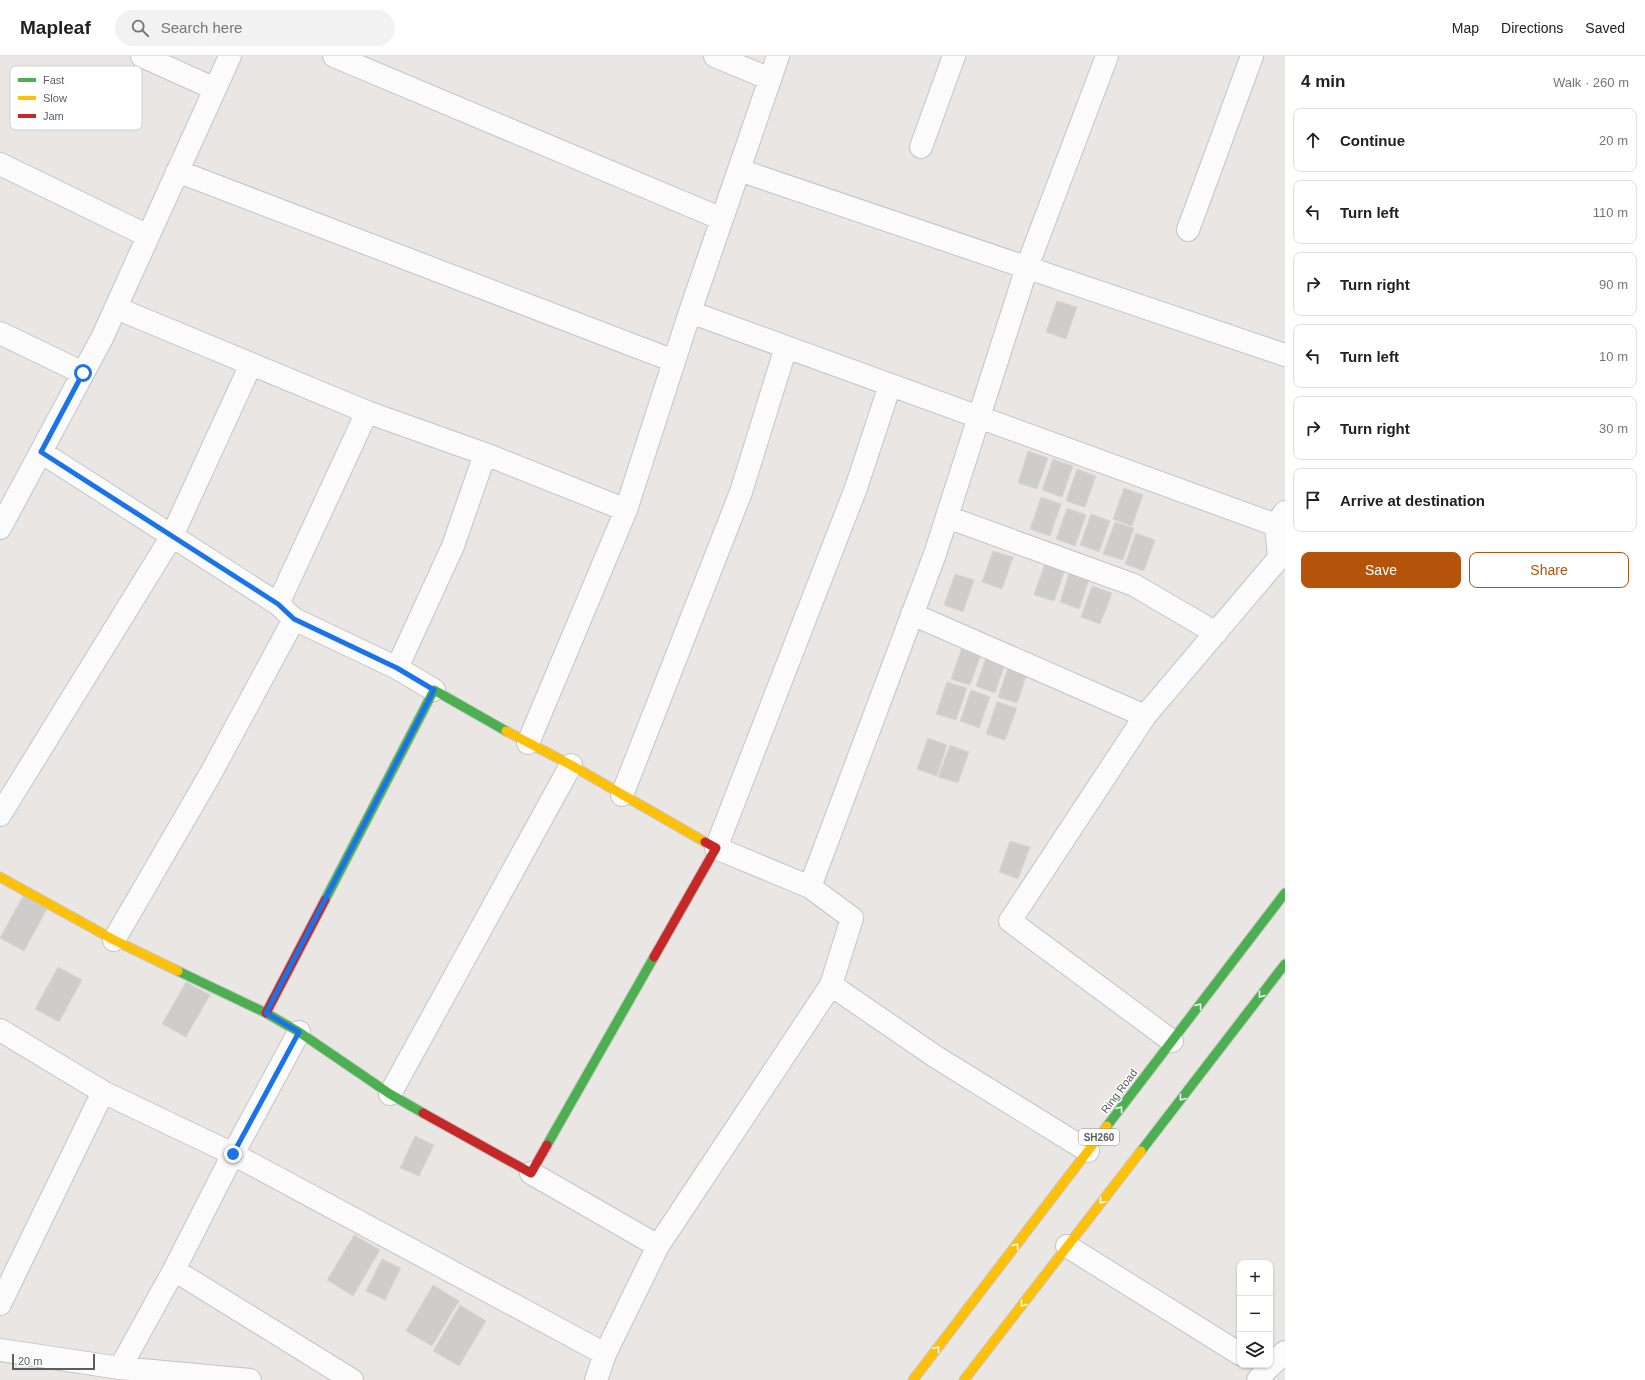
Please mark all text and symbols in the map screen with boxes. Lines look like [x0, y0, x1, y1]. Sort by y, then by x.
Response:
search box [115, 10, 395, 46]
text: Mapleaf [20, 17, 91, 38]
icon: search [129, 17, 151, 39]
text: Search here [161, 19, 242, 36]
text: Map [1452, 20, 1479, 36]
text: Directions [1501, 20, 1563, 36]
text: Saved [1585, 20, 1625, 36]
legend [10, 66, 142, 130]
text: 4 min [1301, 72, 1345, 91]
text: Fast [43, 74, 64, 86]
text: Walk · 260 m [1553, 75, 1629, 90]
text: Slow [43, 92, 67, 104]
text: Jam [43, 110, 64, 122]
icon: ahead [1302, 129, 1324, 151]
text: Continue [1340, 132, 1405, 149]
text: 20 m [1599, 133, 1628, 148]
icon: left [1302, 201, 1324, 223]
text: Turn left [1340, 204, 1399, 221]
text: 110 m [1593, 205, 1628, 220]
icon: right [1302, 273, 1324, 295]
text: Turn right [1340, 276, 1410, 293]
text: 90 m [1599, 277, 1628, 292]
icon: left [1302, 345, 1324, 367]
text: Turn left [1340, 348, 1399, 365]
text: 10 m [1599, 349, 1628, 364]
route start [74, 364, 92, 382]
icon: right [1302, 417, 1324, 439]
text: Turn right [1340, 420, 1410, 437]
text: 30 m [1599, 421, 1628, 436]
icon: arrive [1302, 489, 1324, 511]
text: Arrive at destination [1340, 492, 1485, 509]
button: Save [1301, 552, 1461, 588]
button: Share [1469, 552, 1629, 588]
one-way arrow [1259, 991, 1266, 998]
one-way arrow [1194, 1003, 1201, 1010]
street label: Ring Road [1099, 1067, 1139, 1115]
one-way arrow [1179, 1094, 1186, 1101]
one-way arrow [1116, 1107, 1123, 1114]
road number: SH260 [1079, 1129, 1119, 1145]
route end [224, 1145, 242, 1163]
one-way arrow [1100, 1196, 1107, 1203]
one-way arrow [1011, 1243, 1018, 1250]
map controls [1237, 1260, 1273, 1368]
button: + [1237, 1260, 1273, 1296]
button: − [1237, 1296, 1273, 1332]
one-way arrow [1021, 1299, 1028, 1306]
button: layers [1237, 1332, 1273, 1368]
one-way arrow [932, 1346, 940, 1353]
scale bar [12, 1352, 95, 1371]
text: 20 m [18, 1355, 42, 1367]

